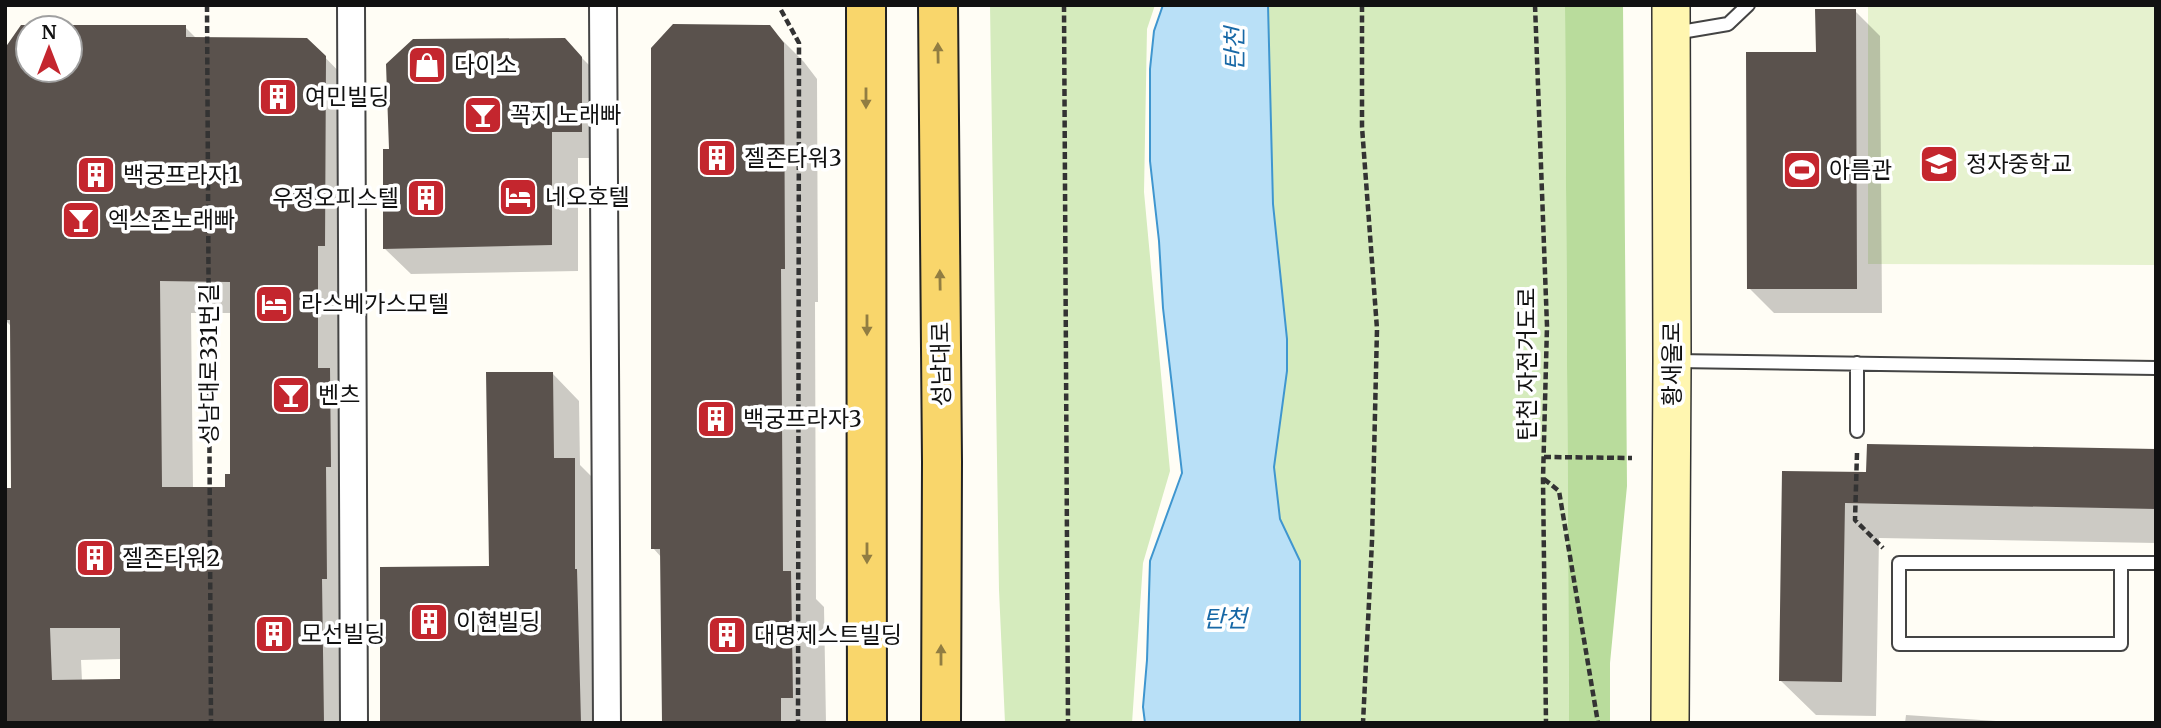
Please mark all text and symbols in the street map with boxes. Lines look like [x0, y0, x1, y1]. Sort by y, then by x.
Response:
north arrow [14, 14, 84, 84]
text: N [41, 20, 57, 44]
water label: 탄천 [1219, 24, 1250, 71]
one-way arrow [932, 41, 944, 63]
shop icon: 다이소 [406, 44, 448, 86]
place label: 다이소 [454, 50, 517, 79]
building icon: 여민빌딩 [257, 76, 299, 118]
place label: 여민빌딩 [305, 82, 390, 111]
one-way arrow [860, 87, 872, 109]
bar icon: 꼭지 노래빠 [462, 94, 504, 136]
place label: 꼭지 노래빠 [510, 100, 621, 129]
building icon: 젤존타워3 [696, 137, 738, 179]
place label: 젤존타워3 [744, 143, 842, 172]
school or university icon: 정자중학교 [1918, 143, 1960, 185]
sports icon: 아름관 [1781, 149, 1823, 191]
place label: 정자중학교 [1966, 149, 2072, 178]
building icon: 백궁프라자1 [75, 154, 117, 196]
place label: 아름관 [1829, 155, 1892, 184]
place label: 백궁프라자1 [123, 160, 239, 189]
hotel icon: 네오호텔 [497, 176, 539, 218]
building icon: 우정오피스텔 [405, 177, 447, 219]
place label: 네오호텔 [545, 182, 630, 211]
place label: 우정오피스텔 [272, 183, 399, 212]
bar icon: 엑스존노래빠 [60, 199, 102, 241]
place label: 엑스존노래빠 [108, 205, 235, 234]
one-way arrow [935, 269, 946, 291]
street label: 성남대로331번길 [194, 283, 223, 445]
hotel icon: 라스베가스모텔 [253, 283, 295, 325]
street label: 탄천 자전거도로 [1512, 287, 1541, 441]
place label: 라스베가스모텔 [301, 289, 449, 318]
one-way arrow [861, 315, 873, 337]
street label: 성남대로 [925, 321, 956, 407]
street label: 황새울로 [1657, 322, 1686, 406]
bar icon: 벤츠 [270, 374, 312, 416]
place label: 벤츠 [318, 380, 360, 409]
building icon: 백궁프라자3 [695, 398, 737, 440]
place label: 백궁프라자3 [743, 404, 862, 433]
building icon: 젤존타워2 [74, 537, 116, 579]
one-way arrow [861, 542, 873, 564]
place label: 젤존타워2 [122, 543, 220, 572]
building icon: 이현빌딩 [408, 601, 450, 643]
water label: 탄천 [1203, 603, 1250, 634]
place label: 이현빌딩 [456, 607, 541, 636]
building icon: 모선빌딩 [253, 613, 295, 655]
building icon: 대명제스트빌딩 [706, 614, 748, 656]
place label: 모선빌딩 [301, 619, 386, 648]
place label: 대명제스트빌딩 [754, 620, 902, 649]
one-way arrow [935, 643, 947, 665]

